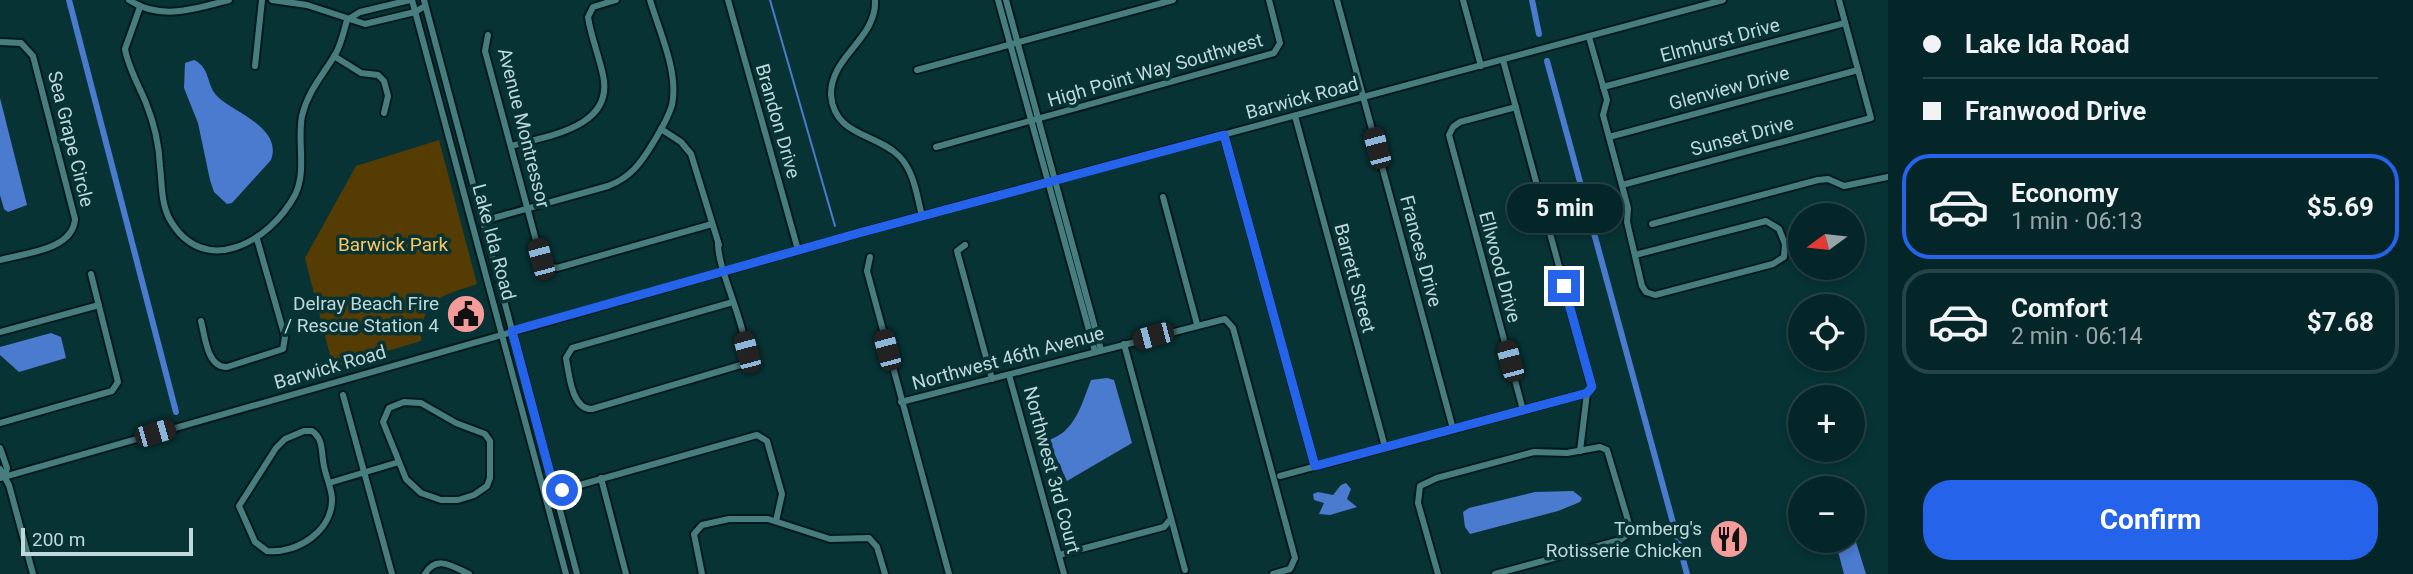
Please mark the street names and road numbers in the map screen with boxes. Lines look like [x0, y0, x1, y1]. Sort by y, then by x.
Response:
street label: Elmhurst Drive [1658, 13, 1782, 67]
street label: High Point Way Southwest [1045, 28, 1265, 112]
street label: Avenue Montressor [493, 46, 555, 211]
street label: Brandon Drive [751, 61, 805, 181]
street label: Glenview Drive [1666, 61, 1792, 115]
street label: Sea Grape Circle [43, 69, 99, 209]
street label: Barwick Road [1243, 72, 1361, 124]
street label: Sunset Drive [1688, 111, 1796, 161]
street label: Lake Ida Road [467, 181, 521, 303]
street label: Frances Drive [1395, 193, 1447, 309]
street label: Ellwood Drive [1474, 209, 1526, 325]
street label: Barrett Street [1329, 221, 1381, 335]
street label: Northwest 46th Avenue [909, 321, 1107, 395]
street label: Barwick Road [271, 340, 389, 394]
street label: Northwest 3rd Court [1019, 384, 1085, 556]

